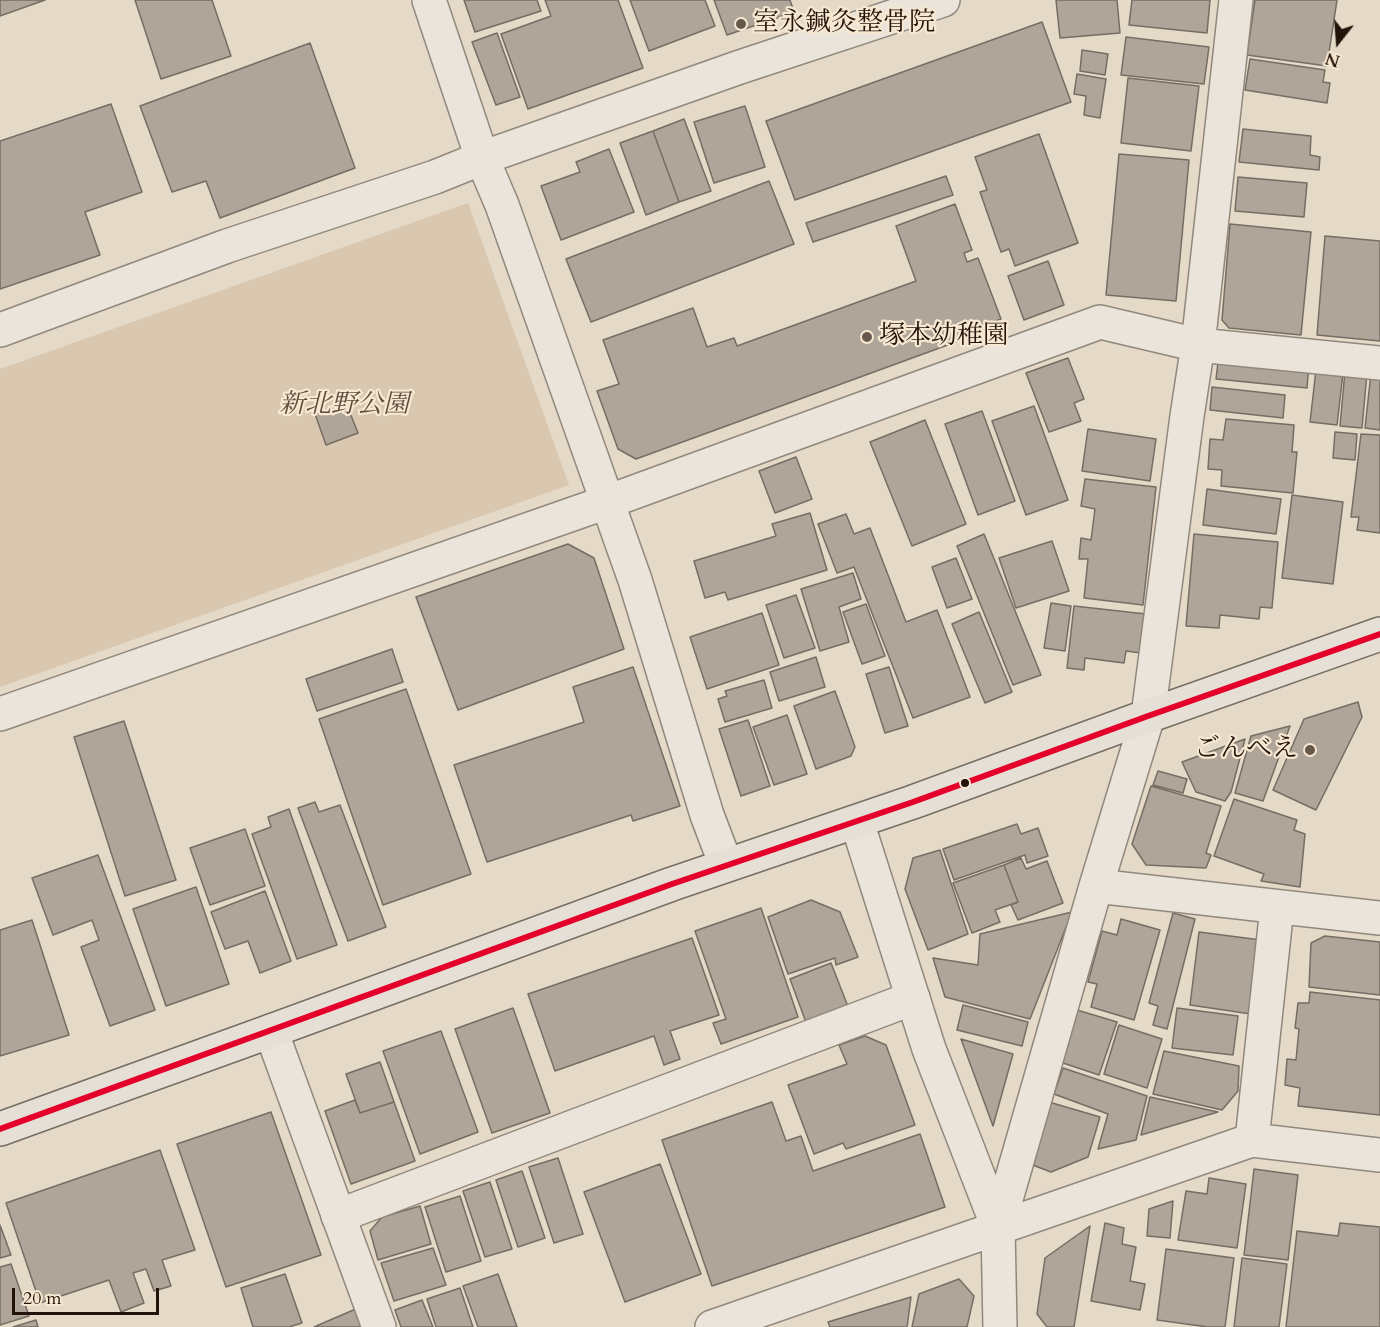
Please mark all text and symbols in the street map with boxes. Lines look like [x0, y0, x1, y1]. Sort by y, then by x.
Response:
place label: 室永鍼灸整骨院 [753, 8, 935, 40]
north arrow [1308, 12, 1368, 72]
marker: 室永鍼灸整骨院 [734, 17, 748, 31]
text: N [1323, 47, 1343, 72]
place label: 塚本幼稚園 [879, 321, 1009, 353]
marker: 塚本幼稚園 [860, 330, 874, 344]
park label: 新北野公園 [279, 390, 409, 422]
place label: ごんべえ [1194, 734, 1298, 766]
marker: ごんべえ [1303, 743, 1317, 757]
unlabelled marker [959, 777, 971, 789]
scale bar [15, 1276, 162, 1314]
text: 20 m [23, 1286, 62, 1311]

